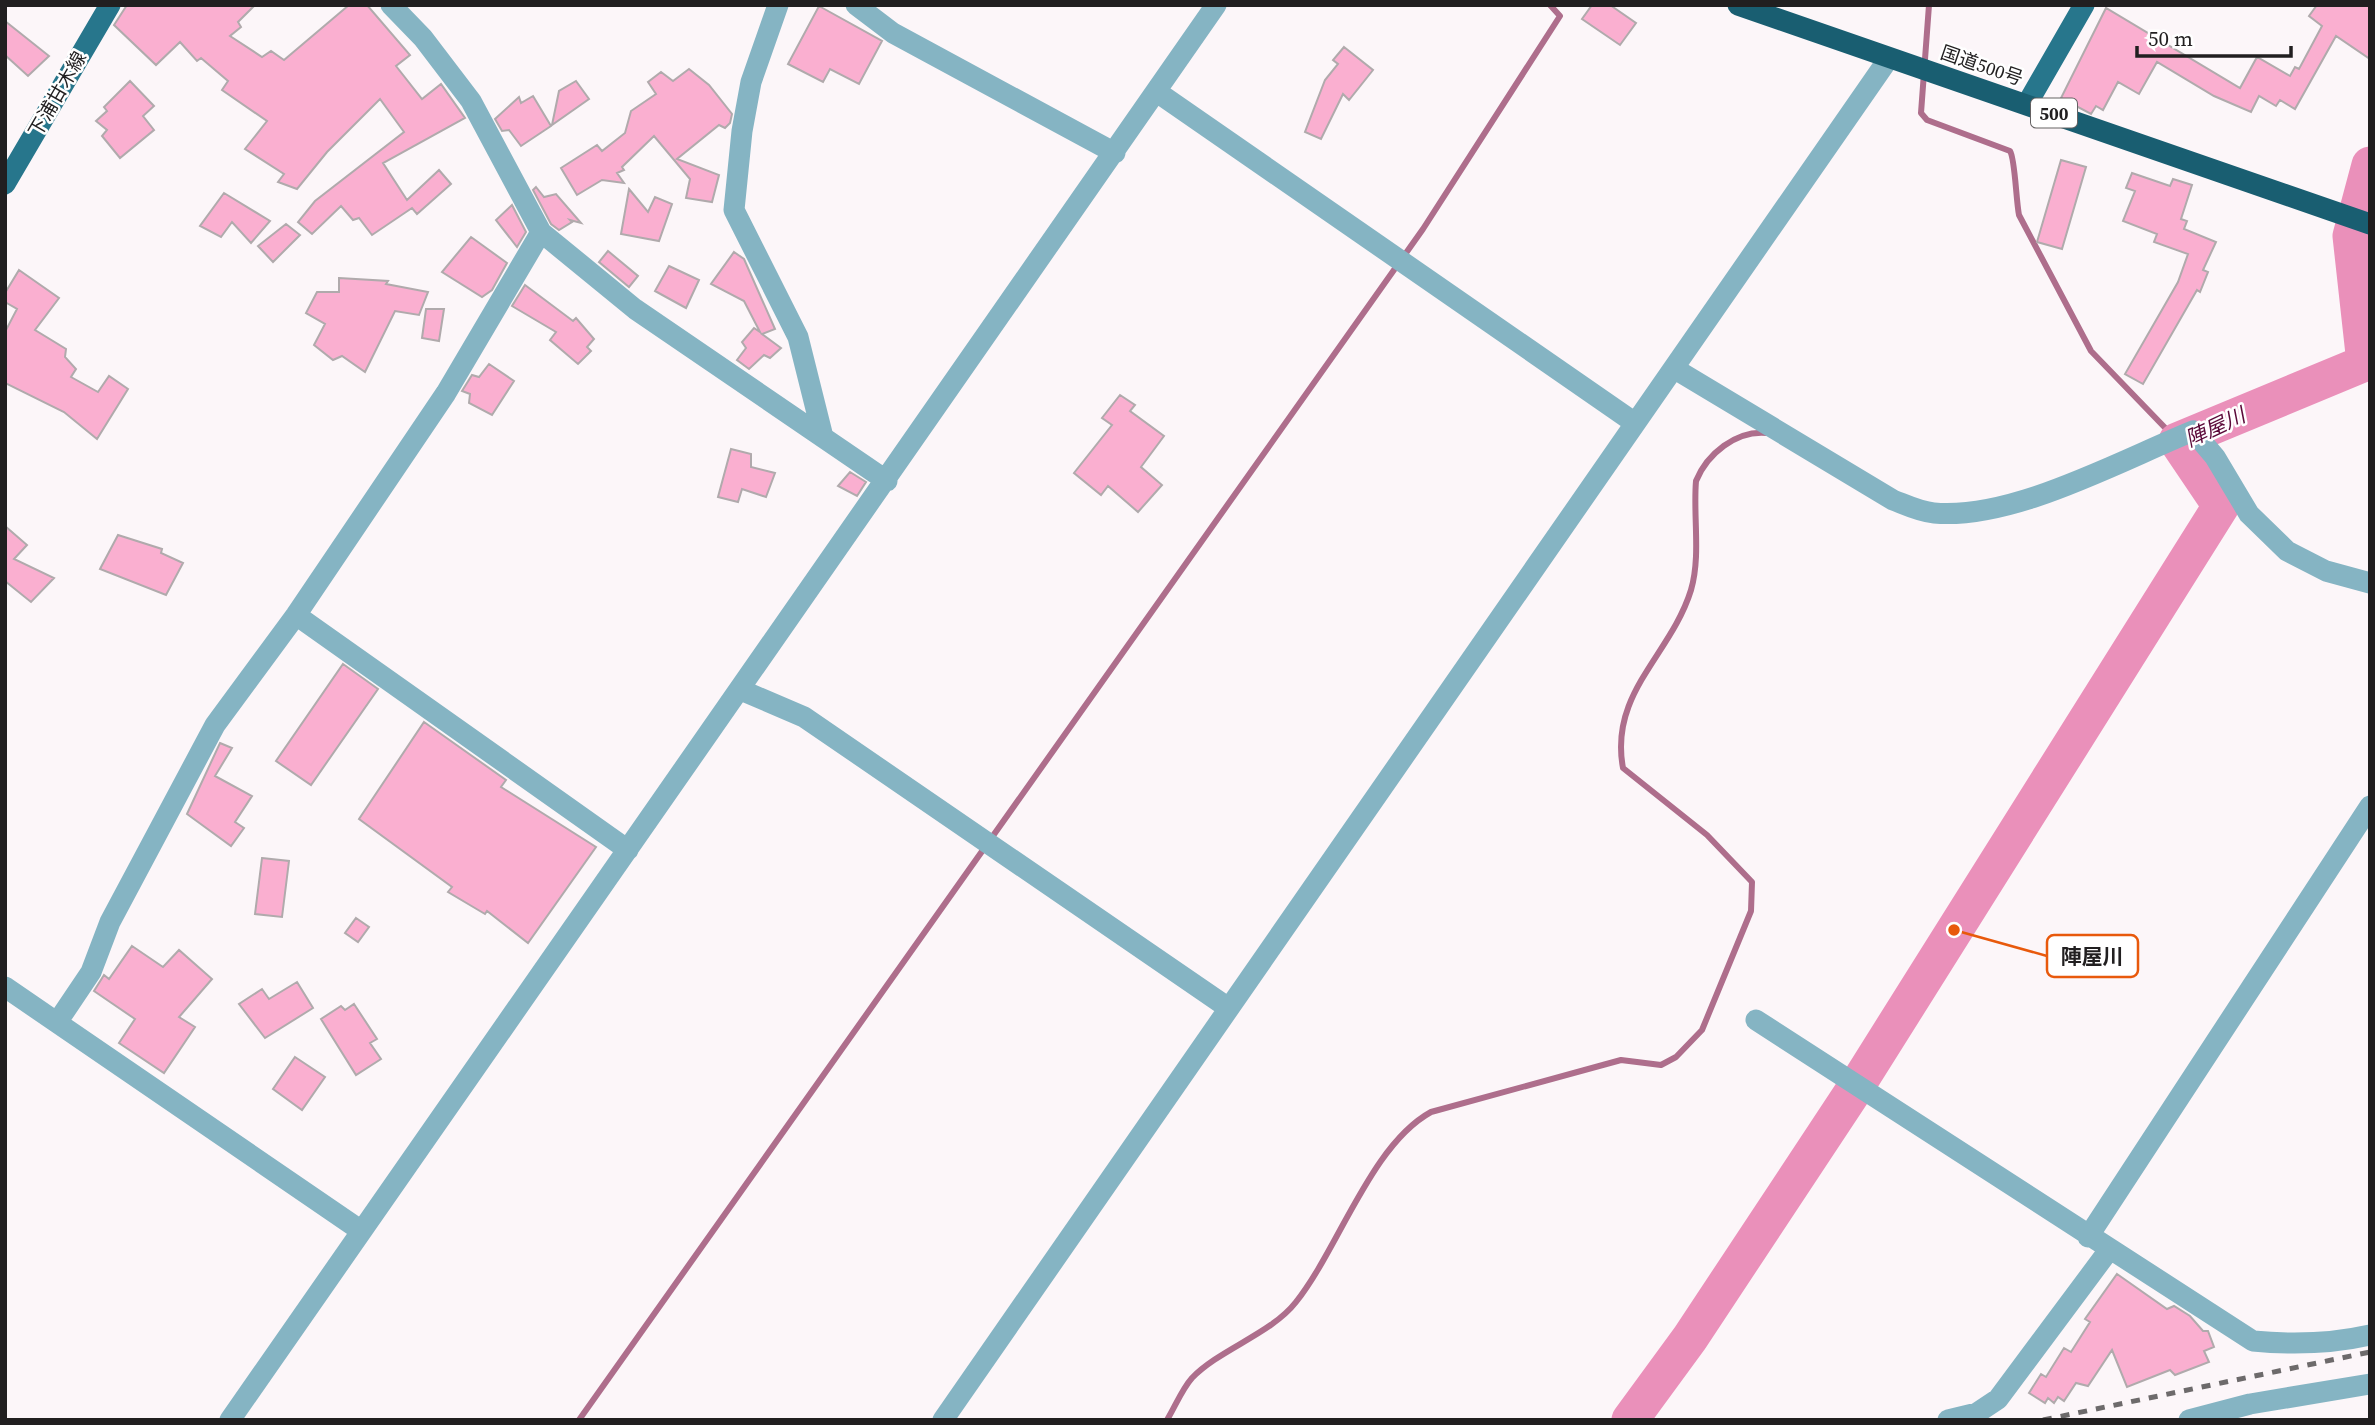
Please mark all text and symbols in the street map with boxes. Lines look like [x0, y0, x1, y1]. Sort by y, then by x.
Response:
scale bar [2137, 14, 2291, 58]
text: 50 m [2148, 24, 2193, 53]
street label: 国道500号 [1937, 39, 2027, 91]
street label: 下浦甘木線 [22, 46, 92, 142]
road number: 500 [2031, 98, 2077, 128]
water label: 陣屋川 [2180, 400, 2251, 453]
callout: 陣屋川 [2047, 935, 2138, 977]
text: 陣屋川 [2061, 942, 2124, 971]

